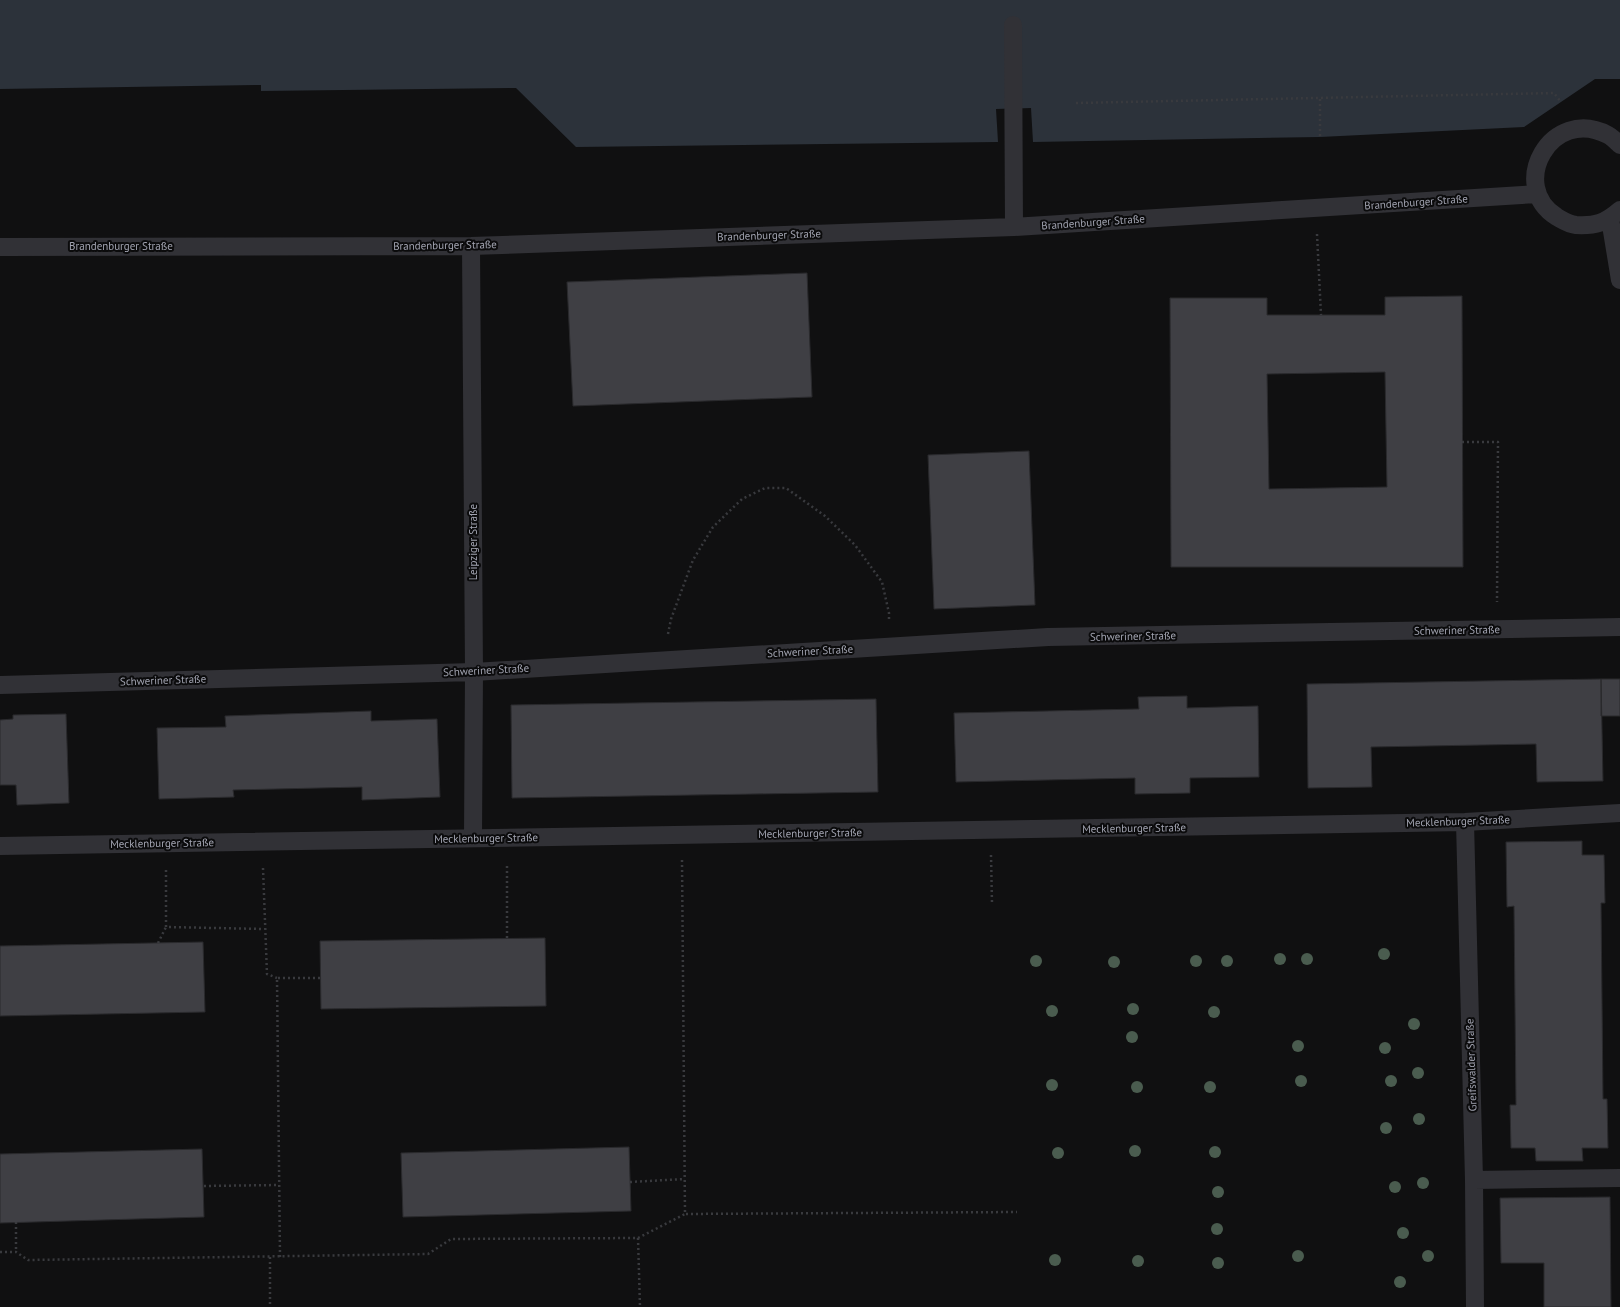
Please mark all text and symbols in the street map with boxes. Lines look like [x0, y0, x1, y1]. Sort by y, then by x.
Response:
street label: Brandenburger Straße [1364, 191, 1469, 213]
street label: Brandenburger Straße [1041, 211, 1146, 233]
street label: Brandenburger Straße [717, 226, 822, 244]
street label: Brandenburger Straße [393, 237, 497, 253]
street label: Brandenburger Straße [69, 239, 173, 253]
street label: Leipziger Straße [466, 503, 480, 580]
street label: Schweriner Straße [1414, 622, 1501, 638]
street label: Schweriner Straße [1090, 628, 1177, 644]
street label: Schweriner Straße [767, 642, 854, 660]
street label: Schweriner Straße [443, 661, 530, 679]
street label: Schweriner Straße [120, 671, 207, 689]
street label: Mecklenburger Straße [1406, 812, 1511, 830]
street label: Mecklenburger Straße [1082, 820, 1186, 836]
street label: Mecklenburger Straße [758, 825, 862, 841]
street label: Mecklenburger Straße [434, 830, 538, 846]
street label: Mecklenburger Straße [110, 835, 214, 851]
street label: Greifswalder Straße [1462, 1018, 1480, 1112]

